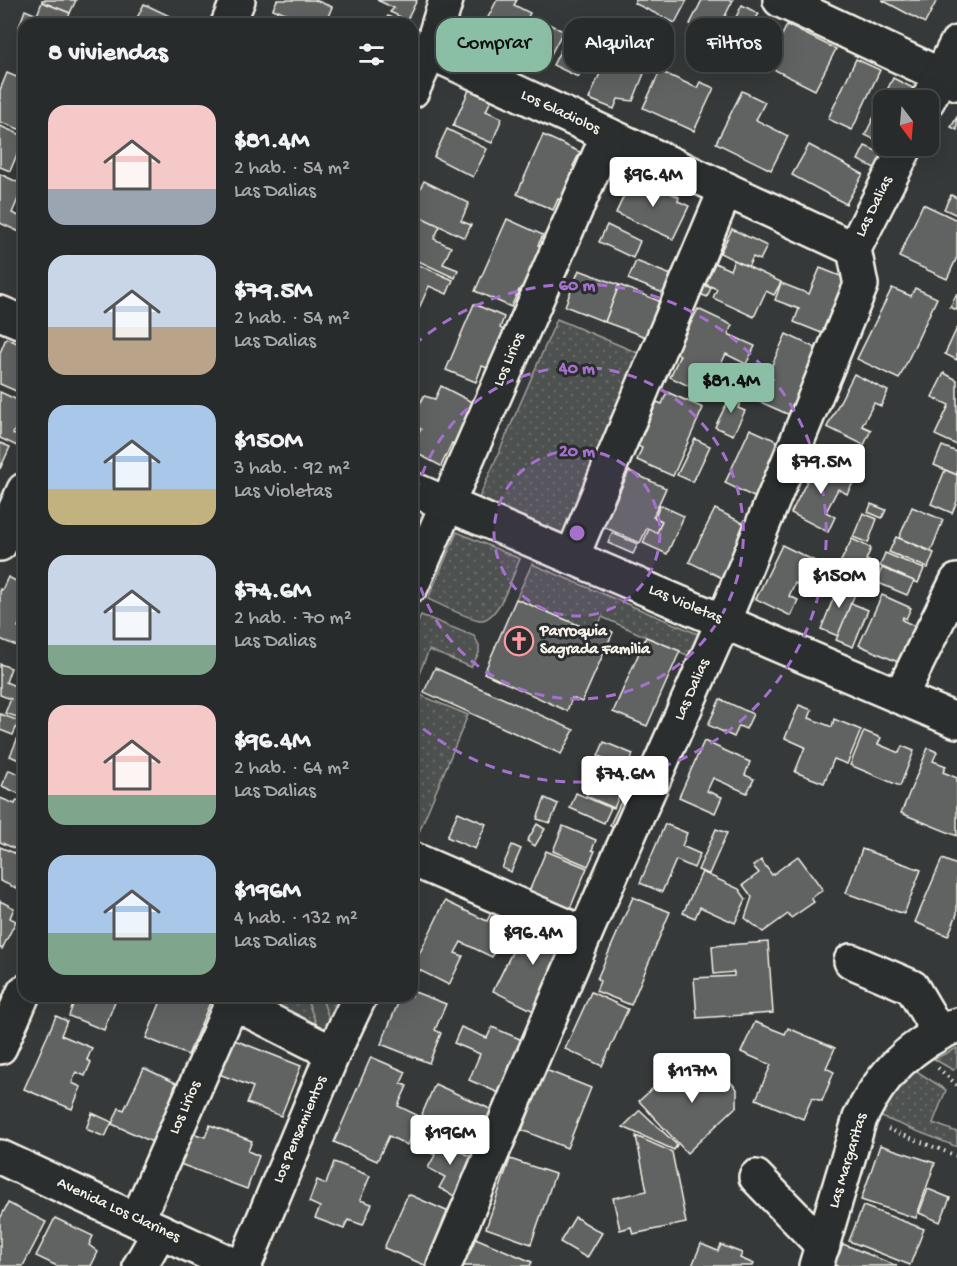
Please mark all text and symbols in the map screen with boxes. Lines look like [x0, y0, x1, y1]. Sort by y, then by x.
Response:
chip: Comprar [436, 18, 552, 72]
chip: Alquilar [564, 18, 674, 72]
chip: Filtros [686, 18, 782, 72]
icon: filters [355, 38, 388, 71]
text: 8 viviendas [48, 39, 168, 70]
street label: Los Gladiolos [517, 86, 604, 140]
north arrow [873, 90, 939, 156]
map controls [873, 90, 939, 156]
text: $81.4M [234, 127, 309, 158]
icon: home [96, 129, 168, 201]
pin: $96.4M [604, 157, 702, 208]
text: 2 hab. · 54 m² [234, 158, 350, 181]
text: $96.4M [624, 165, 682, 188]
street label: Las Dalias [852, 172, 898, 241]
text: Las Dalias [234, 181, 316, 204]
text: 60 m [559, 276, 595, 297]
text: $79.5M [234, 277, 312, 308]
icon: home [96, 279, 168, 351]
text: 2 hab. · 54 m² [234, 308, 350, 331]
street label: Los Lirios [490, 329, 530, 390]
text: Las Dalias [234, 331, 316, 354]
text: 40 m [558, 359, 595, 380]
pin: $81.4M [682, 363, 780, 414]
text: $81.4M [702, 371, 760, 394]
text: $150M [234, 427, 303, 458]
icon: home [96, 429, 168, 501]
text: 20 m [559, 442, 595, 463]
pin: $79.5M [772, 444, 870, 495]
text: $79.5M [791, 452, 851, 475]
text: 3 hab. · 92 m² [234, 458, 350, 481]
text: Las Violetas [234, 481, 332, 504]
centre of rings [567, 523, 587, 543]
pin: $150M [797, 558, 881, 609]
text: $150M [813, 566, 865, 589]
text: $74.6M [234, 577, 311, 608]
icon: home [96, 579, 168, 651]
street label: Las Violetas [645, 581, 726, 629]
text: 2 hab. · 70 m² [234, 608, 352, 631]
place label: Parroquia Sagrada Familia [539, 623, 651, 660]
church icon: Parroquia Sagrada Familia [503, 625, 535, 657]
text: Las Dalias [234, 631, 316, 654]
street label: Las Dalias [671, 655, 715, 724]
text: $96.4M [234, 727, 310, 758]
icon: home [96, 729, 168, 801]
pin: $74.6M [576, 756, 674, 807]
text: 2 hab. · 64 m² [234, 758, 349, 781]
text: $74.6M [595, 764, 655, 787]
text: Las Dalias [234, 781, 316, 804]
text: $196M [234, 877, 300, 908]
icon: home [96, 879, 168, 951]
text: 4 hab. · 132 m² [234, 908, 358, 931]
pin: $96.4M [484, 915, 582, 966]
text: $96.4M [504, 923, 562, 946]
text: Las Dalias [234, 931, 316, 954]
pin: $117M [650, 1053, 734, 1104]
text: $117M [667, 1061, 717, 1084]
street label: Los Pensamientos [270, 1072, 333, 1187]
street label: Los Lirios [166, 1077, 207, 1138]
street label: Las Margaritas [826, 1110, 873, 1211]
pin: $196M [408, 1115, 492, 1166]
text: $196M [424, 1123, 476, 1146]
street label: Avenida Los Clarines [53, 1174, 184, 1248]

